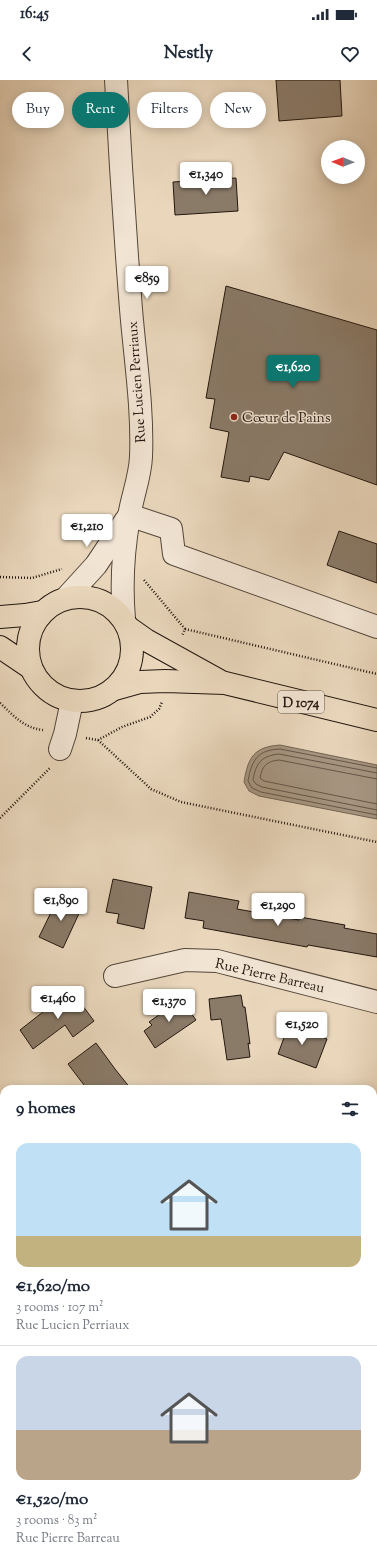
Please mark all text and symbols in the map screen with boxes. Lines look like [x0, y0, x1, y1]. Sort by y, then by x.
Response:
text: 16:45 [20, 4, 49, 25]
text: Nestly [164, 41, 213, 67]
icon: back [16, 43, 38, 65]
icon: heart [339, 43, 361, 65]
chip: Buy [12, 92, 64, 128]
chip: Rent [72, 92, 129, 128]
chip: Filters [137, 92, 202, 128]
chip: New [210, 92, 266, 128]
north arrow [321, 140, 365, 184]
map controls [321, 140, 365, 184]
pin: €1,340 [173, 162, 239, 196]
text: €1,340 [189, 166, 223, 184]
pin: €859 [123, 266, 171, 300]
text: €859 [134, 270, 160, 288]
street label: Rue Lucien Perriaux [124, 320, 152, 443]
pin: €1,620 [260, 355, 326, 389]
text: €1,620 [276, 359, 310, 377]
place label: Cœur de Pains [242, 409, 330, 429]
marker: Cœur de Pains [229, 412, 239, 422]
pin: €1,210 [54, 514, 120, 548]
text: €1,210 [71, 518, 103, 536]
road number: D 1074 [278, 691, 324, 713]
pin: €1,890 [28, 888, 94, 922]
text: €1,890 [43, 892, 79, 910]
pin: €1,290 [245, 893, 311, 927]
text: €1,290 [261, 897, 295, 915]
street label: Rue Pierre Barreau [213, 955, 326, 999]
pin: €1,460 [25, 986, 91, 1020]
pin: €1,370 [136, 989, 202, 1023]
text: €1,460 [40, 990, 76, 1008]
text: €1,370 [152, 993, 186, 1011]
pin: €1,520 [269, 1012, 335, 1046]
text: €1,520 [285, 1016, 319, 1034]
text: 9 homes [16, 1097, 75, 1121]
icon: filters [339, 1098, 361, 1120]
icon: home [153, 1169, 225, 1241]
text: €1,620/mo [16, 1275, 90, 1299]
text: 3 rooms · 107 m² [16, 1299, 103, 1317]
text: Rue Lucien Perriaux [16, 1317, 129, 1335]
icon: home [153, 1382, 225, 1454]
text: €1,520/mo [16, 1488, 88, 1512]
text: 3 rooms · 83 m² [16, 1512, 97, 1530]
text: Rue Pierre Barreau [16, 1530, 120, 1548]

